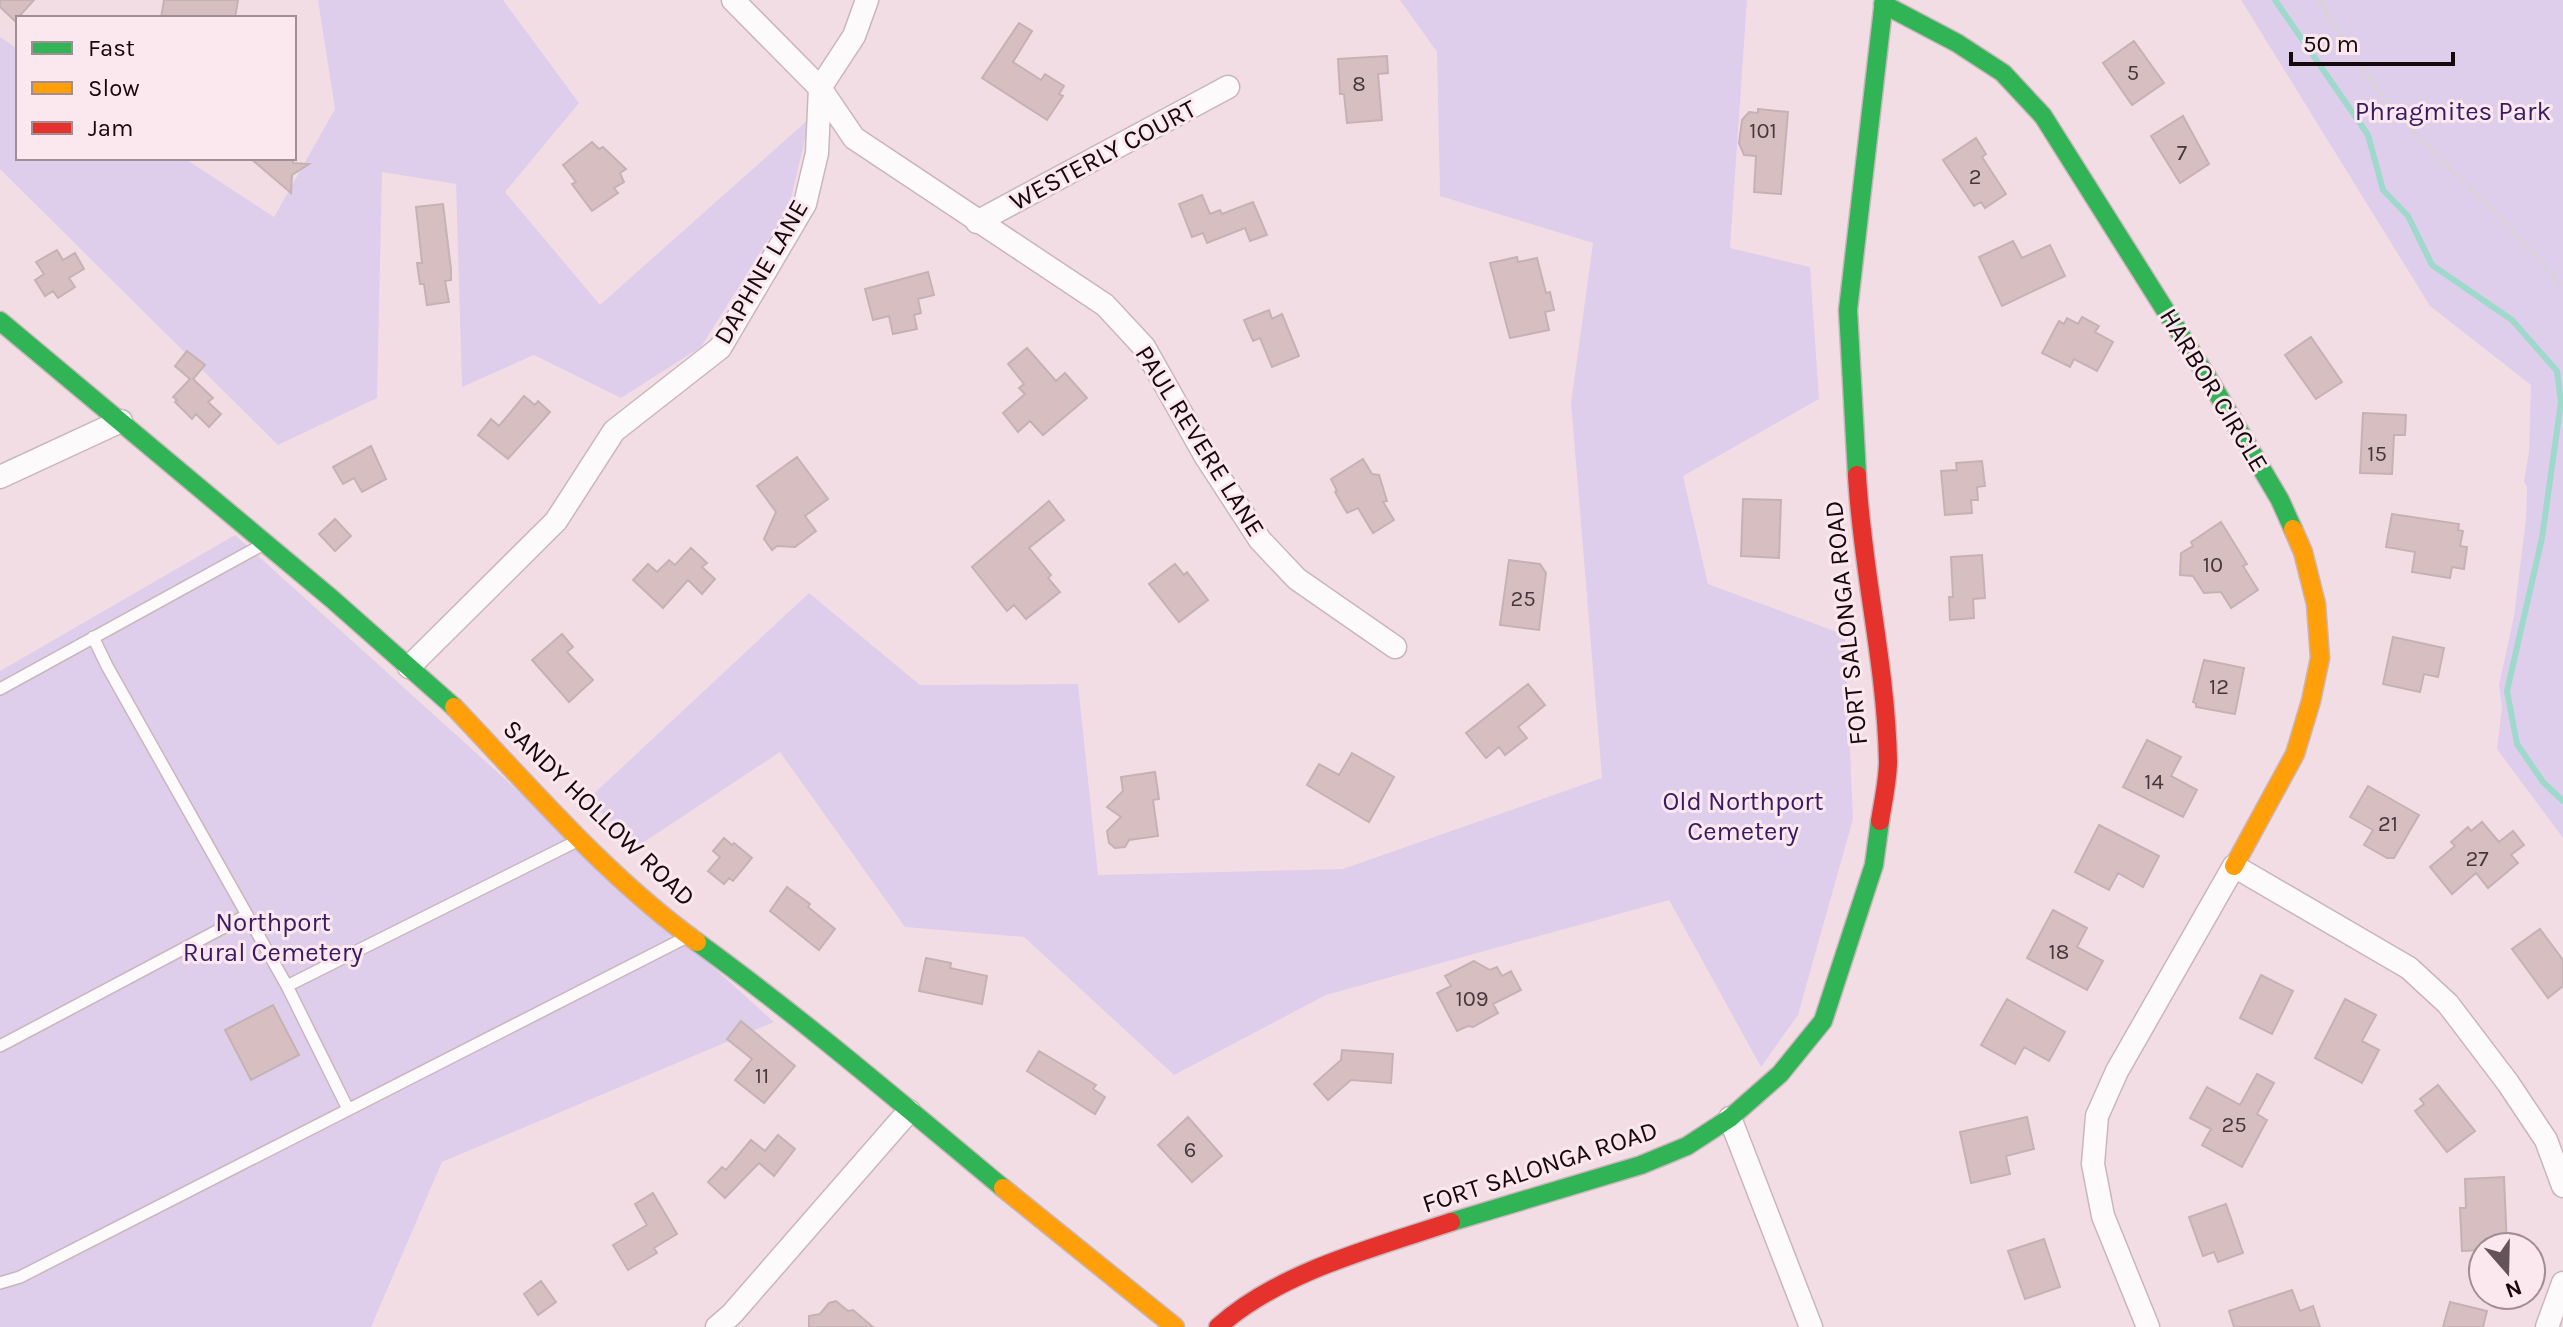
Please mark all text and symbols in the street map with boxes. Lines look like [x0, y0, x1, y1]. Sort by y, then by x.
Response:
legend [16, 16, 296, 160]
scale bar [2291, 16, 2453, 66]
text: 50 m [2303, 30, 2359, 58]
text: Fast [88, 34, 135, 62]
house number: 5 [2127, 60, 2139, 86]
house number: 8 [1352, 71, 1366, 97]
text: Slow [88, 74, 140, 102]
street label: WESTERLY COURT [1005, 93, 1201, 217]
park label: Phragmites Park [2355, 96, 2551, 127]
text: Jam [88, 114, 133, 142]
house number: 101 [1749, 118, 1777, 144]
house number: 7 [2177, 140, 2187, 166]
house number: 2 [1969, 164, 1981, 190]
street label: DAPHNE LANE [707, 194, 815, 350]
street label: HARBOR CIRCLE [2153, 303, 2275, 477]
street label: PAUL REVERE LANE [1129, 340, 1271, 542]
house number: 15 [2367, 441, 2387, 467]
street label: FORT SALONGA ROAD [1818, 499, 1874, 747]
house number: 10 [2203, 552, 2223, 578]
house number: 25 [1510, 586, 1536, 612]
house number: 12 [2209, 674, 2229, 700]
street label: SANDY HOLLOW ROAD [497, 713, 701, 913]
house number: 14 [2144, 769, 2164, 795]
park label: Old Northport Cemetery [1662, 786, 1824, 847]
house number: 21 [2378, 811, 2398, 837]
house number: 27 [2465, 846, 2489, 872]
park label: Northport Rural Cemetery [183, 907, 363, 968]
house number: 18 [2049, 939, 2069, 965]
house number: 109 [1455, 986, 1489, 1012]
house number: 11 [755, 1063, 769, 1089]
house number: 25 [2221, 1112, 2247, 1138]
street label: FORT SALONGA ROAD [1418, 1114, 1662, 1220]
house number: 6 [1184, 1137, 1196, 1163]
north arrow [2467, 1231, 2547, 1311]
text: N [2502, 1274, 2525, 1304]

